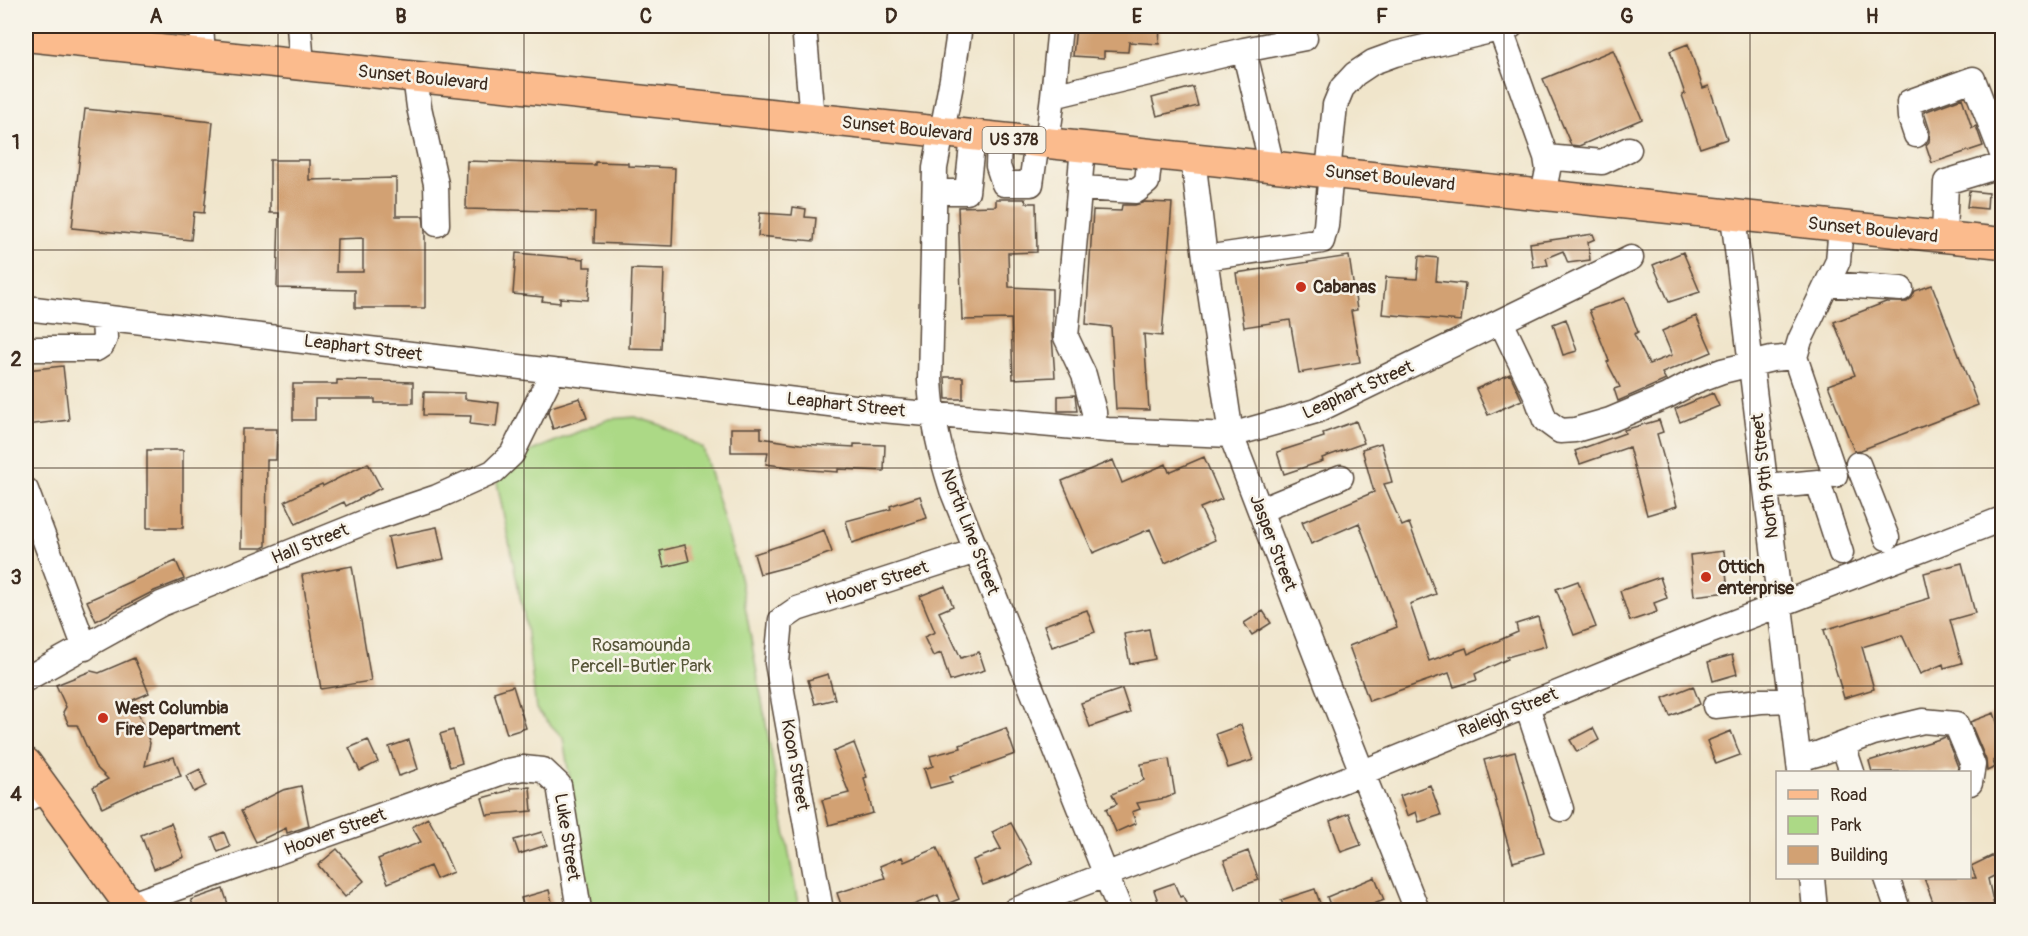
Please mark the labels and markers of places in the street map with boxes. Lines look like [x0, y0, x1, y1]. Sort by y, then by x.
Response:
place label: Cabanas [1313, 276, 1377, 299]
marker: Cabanas [1294, 280, 1308, 294]
place label: Ottich enterprise [1717, 556, 1795, 600]
marker: Ottich enterprise [1699, 570, 1713, 584]
place label: West Columbia Fire Department [115, 697, 241, 741]
marker: West Columbia Fire Department [96, 711, 110, 725]

